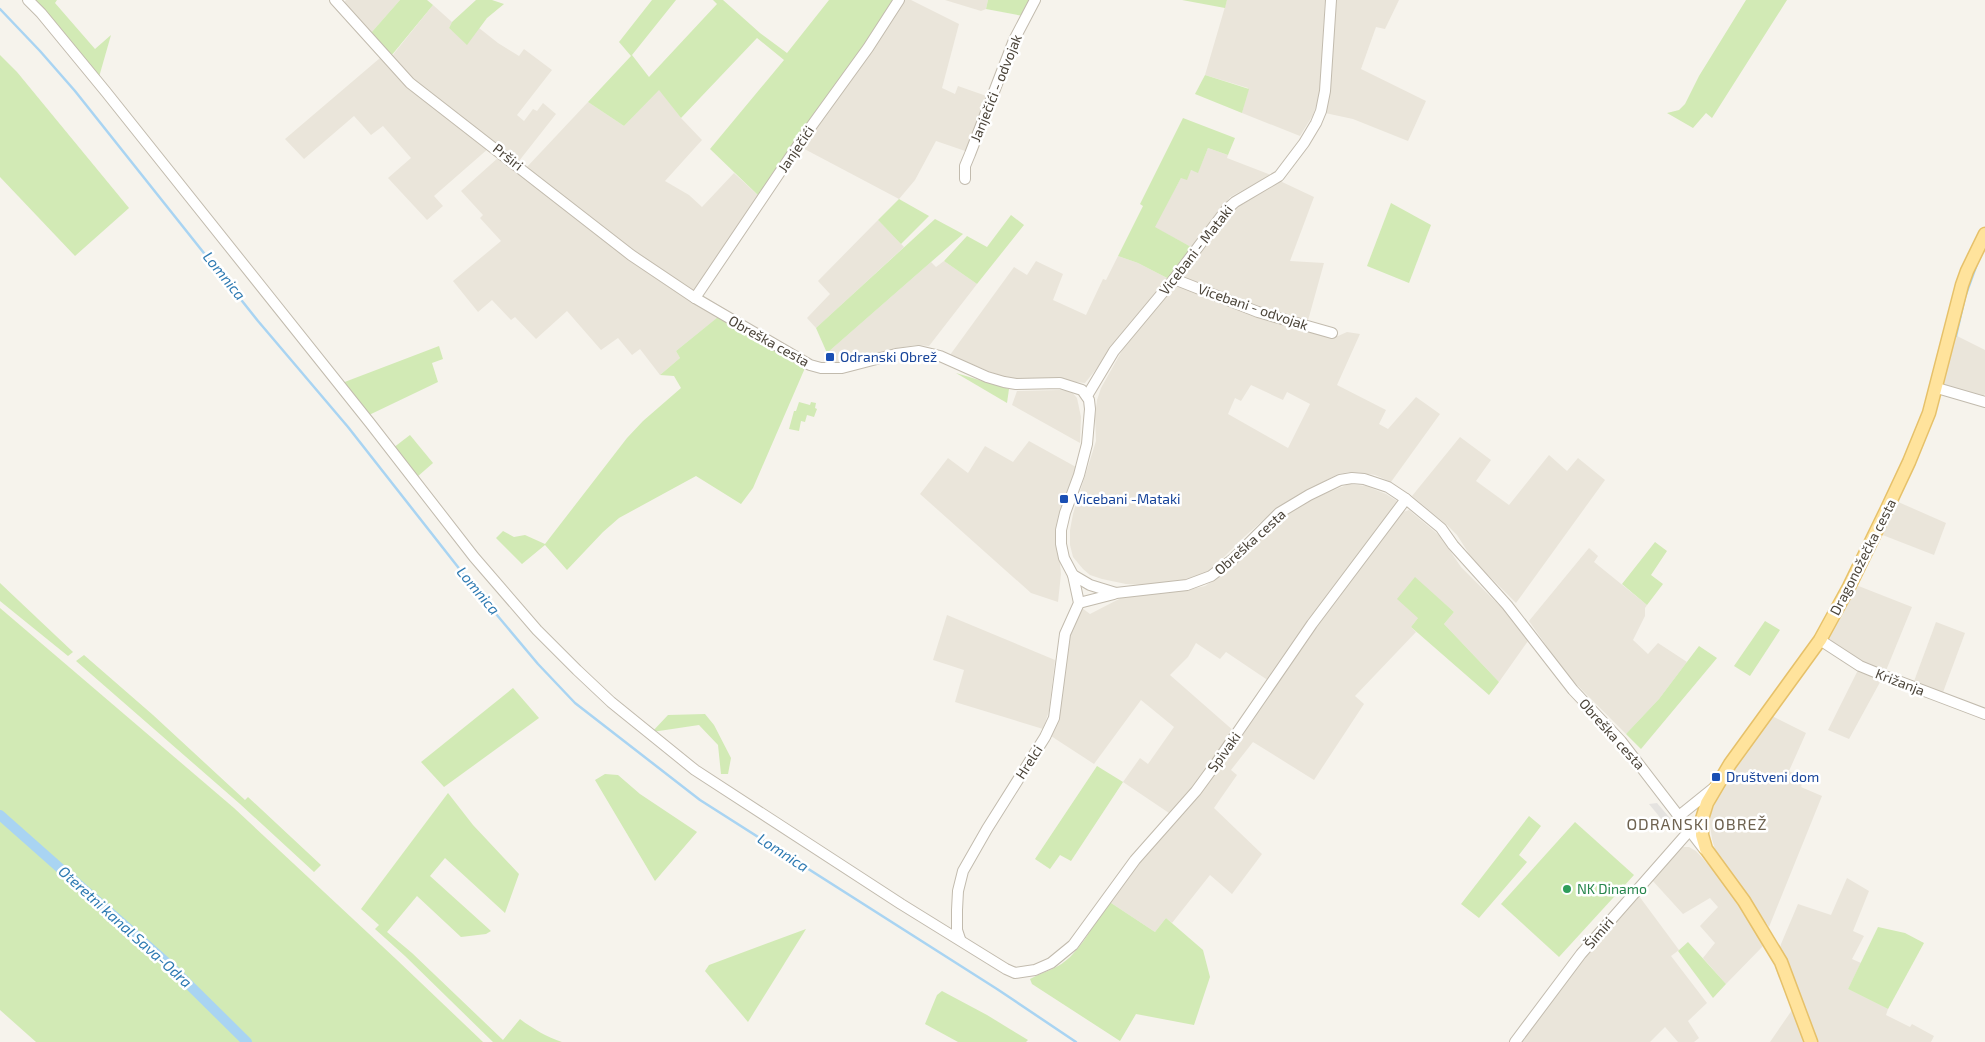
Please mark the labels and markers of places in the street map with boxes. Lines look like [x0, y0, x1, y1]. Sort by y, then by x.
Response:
place label: Odranski Obrež [840, 348, 937, 365]
marker: Odranski Obrež [824, 351, 836, 363]
place label: Vicebani -Mataki [1074, 490, 1181, 507]
marker: Vicebani -Mataki [1058, 493, 1070, 505]
place label: Društveni dom [1726, 768, 1819, 785]
marker: Društveni dom [1710, 771, 1722, 783]
place label: NK Dinamo [1577, 880, 1647, 897]
marker: NK Dinamo [1561, 883, 1573, 895]

